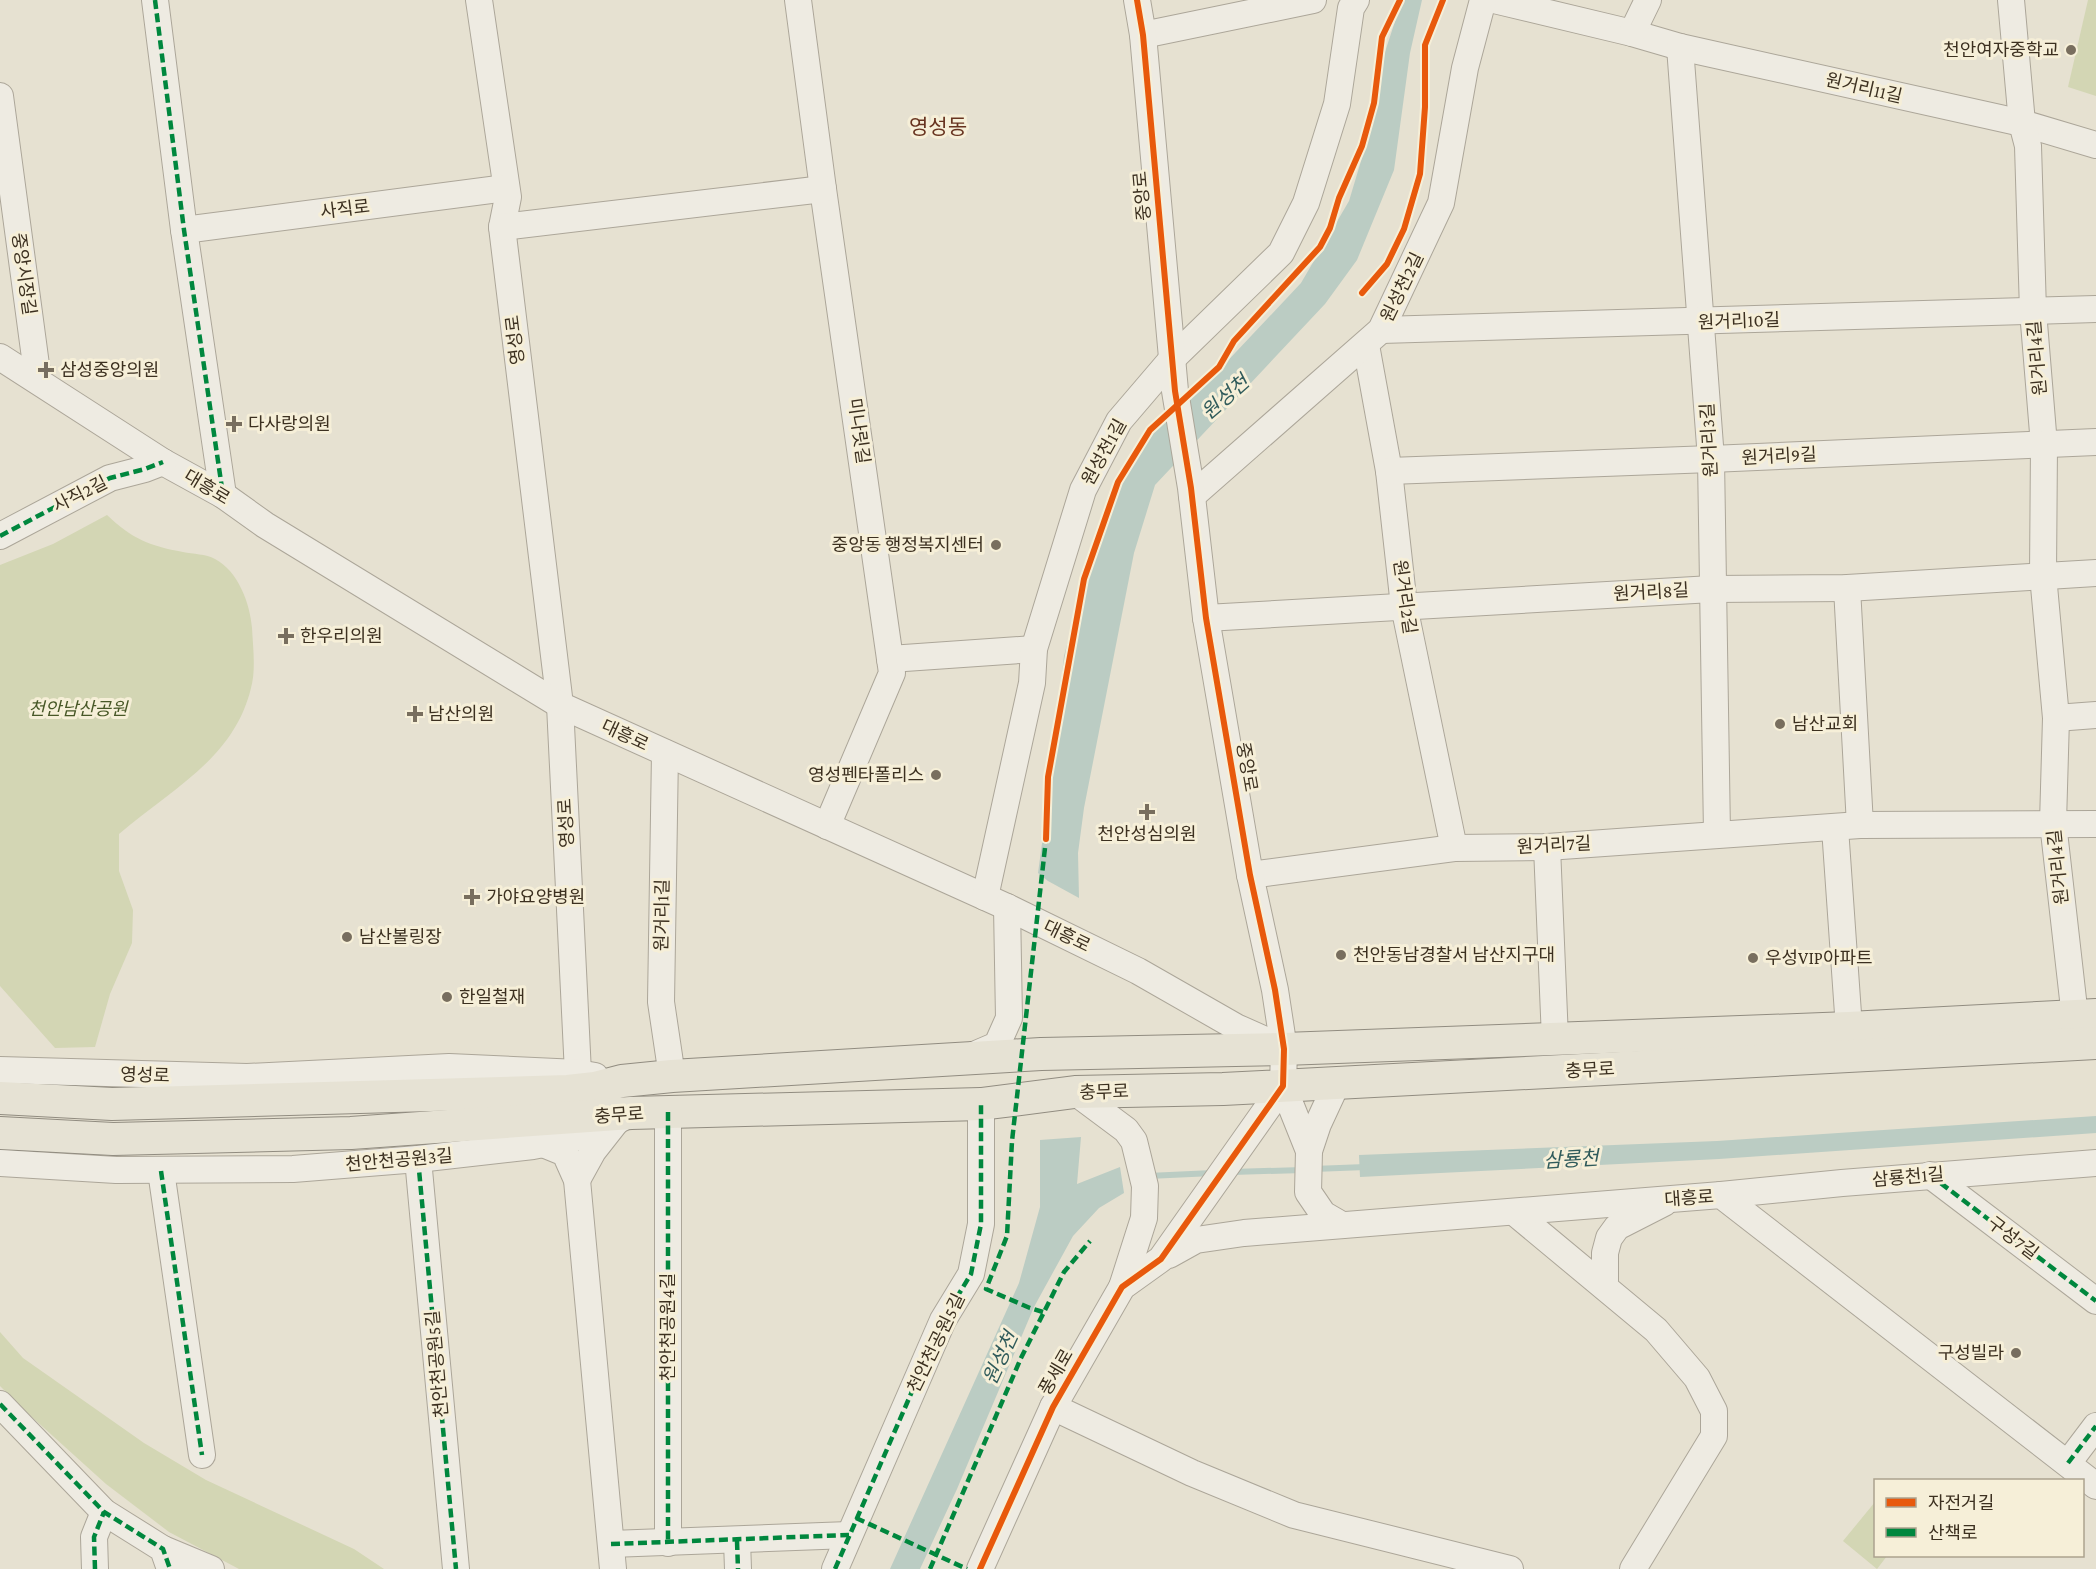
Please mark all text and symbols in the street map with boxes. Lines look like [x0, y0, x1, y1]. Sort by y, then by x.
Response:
place label: 천안여자중학교 [1943, 40, 2059, 60]
marker: 천안여자중학교 [2064, 43, 2078, 57]
street label: 원거리11길 [1824, 69, 1904, 107]
district label: 영성동 [909, 115, 967, 139]
street label: 중앙로 [1130, 170, 1154, 222]
street label: 사직로 [319, 196, 371, 222]
street label: 중앙시장길 [8, 232, 40, 316]
street label: 원성천2길 [1377, 249, 1427, 325]
street label: 원거리10길 [1697, 310, 1781, 332]
street label: 영성로 [502, 314, 528, 366]
street label: 원거리4길 [2024, 320, 2050, 396]
place label: 삼성중앙의원 [60, 360, 159, 380]
marker: 삼성중앙의원 [37, 361, 55, 379]
water label: 원성천 [1197, 369, 1255, 423]
street label: 미나릿길 [844, 397, 874, 465]
street label: 원거리3길 [1697, 402, 1721, 478]
place label: 다사랑의원 [248, 414, 331, 434]
marker: 다사랑의원 [225, 415, 243, 433]
street label: 원성천1길 [1078, 416, 1130, 488]
street label: 원거리9길 [1741, 444, 1817, 468]
street label: 대흥로 [181, 466, 233, 508]
street label: 사직2길 [50, 472, 110, 516]
place label: 중앙동 행정복지센터 [832, 535, 984, 555]
marker: 중앙동 행정복지센터 [989, 538, 1003, 552]
street label: 원거리2길 [1390, 559, 1420, 635]
street label: 원거리8길 [1613, 580, 1689, 604]
place label: 한우리의원 [300, 626, 383, 646]
marker: 한우리의원 [277, 627, 295, 645]
park label: 천안남산공원 [28, 699, 129, 719]
place label: 남산의원 [428, 704, 494, 724]
marker: 남산의원 [406, 705, 424, 723]
place label: 남산교회 [1792, 714, 1858, 734]
street label: 대흥로 [598, 715, 652, 755]
marker: 남산교회 [1773, 717, 1787, 731]
street label: 중앙로 [1233, 741, 1261, 793]
place label: 영성펜타폴리스 [808, 765, 924, 785]
marker: 영성펜타폴리스 [929, 768, 943, 782]
street label: 영성로 [555, 798, 577, 848]
marker: 천안성심의원 [1138, 803, 1156, 821]
place label: 천안성심의원 [1097, 824, 1197, 844]
street label: 원거리4길 [2044, 828, 2072, 906]
street label: 원거리7길 [1516, 833, 1592, 857]
street label: 원거리1길 [651, 879, 673, 951]
place label: 가야요양병원 [486, 887, 585, 907]
marker: 가야요양병원 [463, 888, 481, 906]
street label: 대흥로 [1040, 916, 1094, 956]
place label: 남산볼링장 [359, 927, 442, 947]
marker: 남산볼링장 [340, 930, 354, 944]
place label: 천안동남경찰서 남산지구대 [1353, 945, 1555, 965]
marker: 천안동남경찰서 남산지구대 [1334, 948, 1348, 962]
place label: 우성VIP아파트 [1765, 948, 1873, 968]
marker: 우성VIP아파트 [1746, 951, 1760, 965]
place label: 한일철재 [459, 987, 525, 1007]
marker: 한일철재 [440, 990, 454, 1004]
street label: 충무로 [1565, 1059, 1615, 1081]
street label: 영성로 [120, 1064, 170, 1086]
street label: 충무로 [1079, 1081, 1129, 1103]
street label: 충무로 [594, 1103, 644, 1127]
street label: 천안천공원3길 [344, 1145, 454, 1175]
water label: 삼룡천 [1543, 1146, 1602, 1171]
street label: 삼룡천1길 [1871, 1164, 1945, 1190]
street label: 대흥로 [1664, 1186, 1714, 1210]
street label: 구성7길 [1984, 1213, 2042, 1263]
street label: 천안천공원4길 [658, 1273, 678, 1381]
street label: 천안천공원5길 [903, 1290, 969, 1396]
street label: 천안천공원5길 [422, 1309, 452, 1419]
water label: 원성천 [978, 1326, 1023, 1388]
place label: 구성빌라 [1938, 1343, 2004, 1363]
street label: 풍세로 [1035, 1345, 1077, 1399]
marker: 구성빌라 [2009, 1346, 2023, 1360]
legend [1874, 1479, 2084, 1557]
text: 자전거길 [1928, 1493, 1994, 1513]
text: 산책로 [1928, 1523, 1978, 1543]

